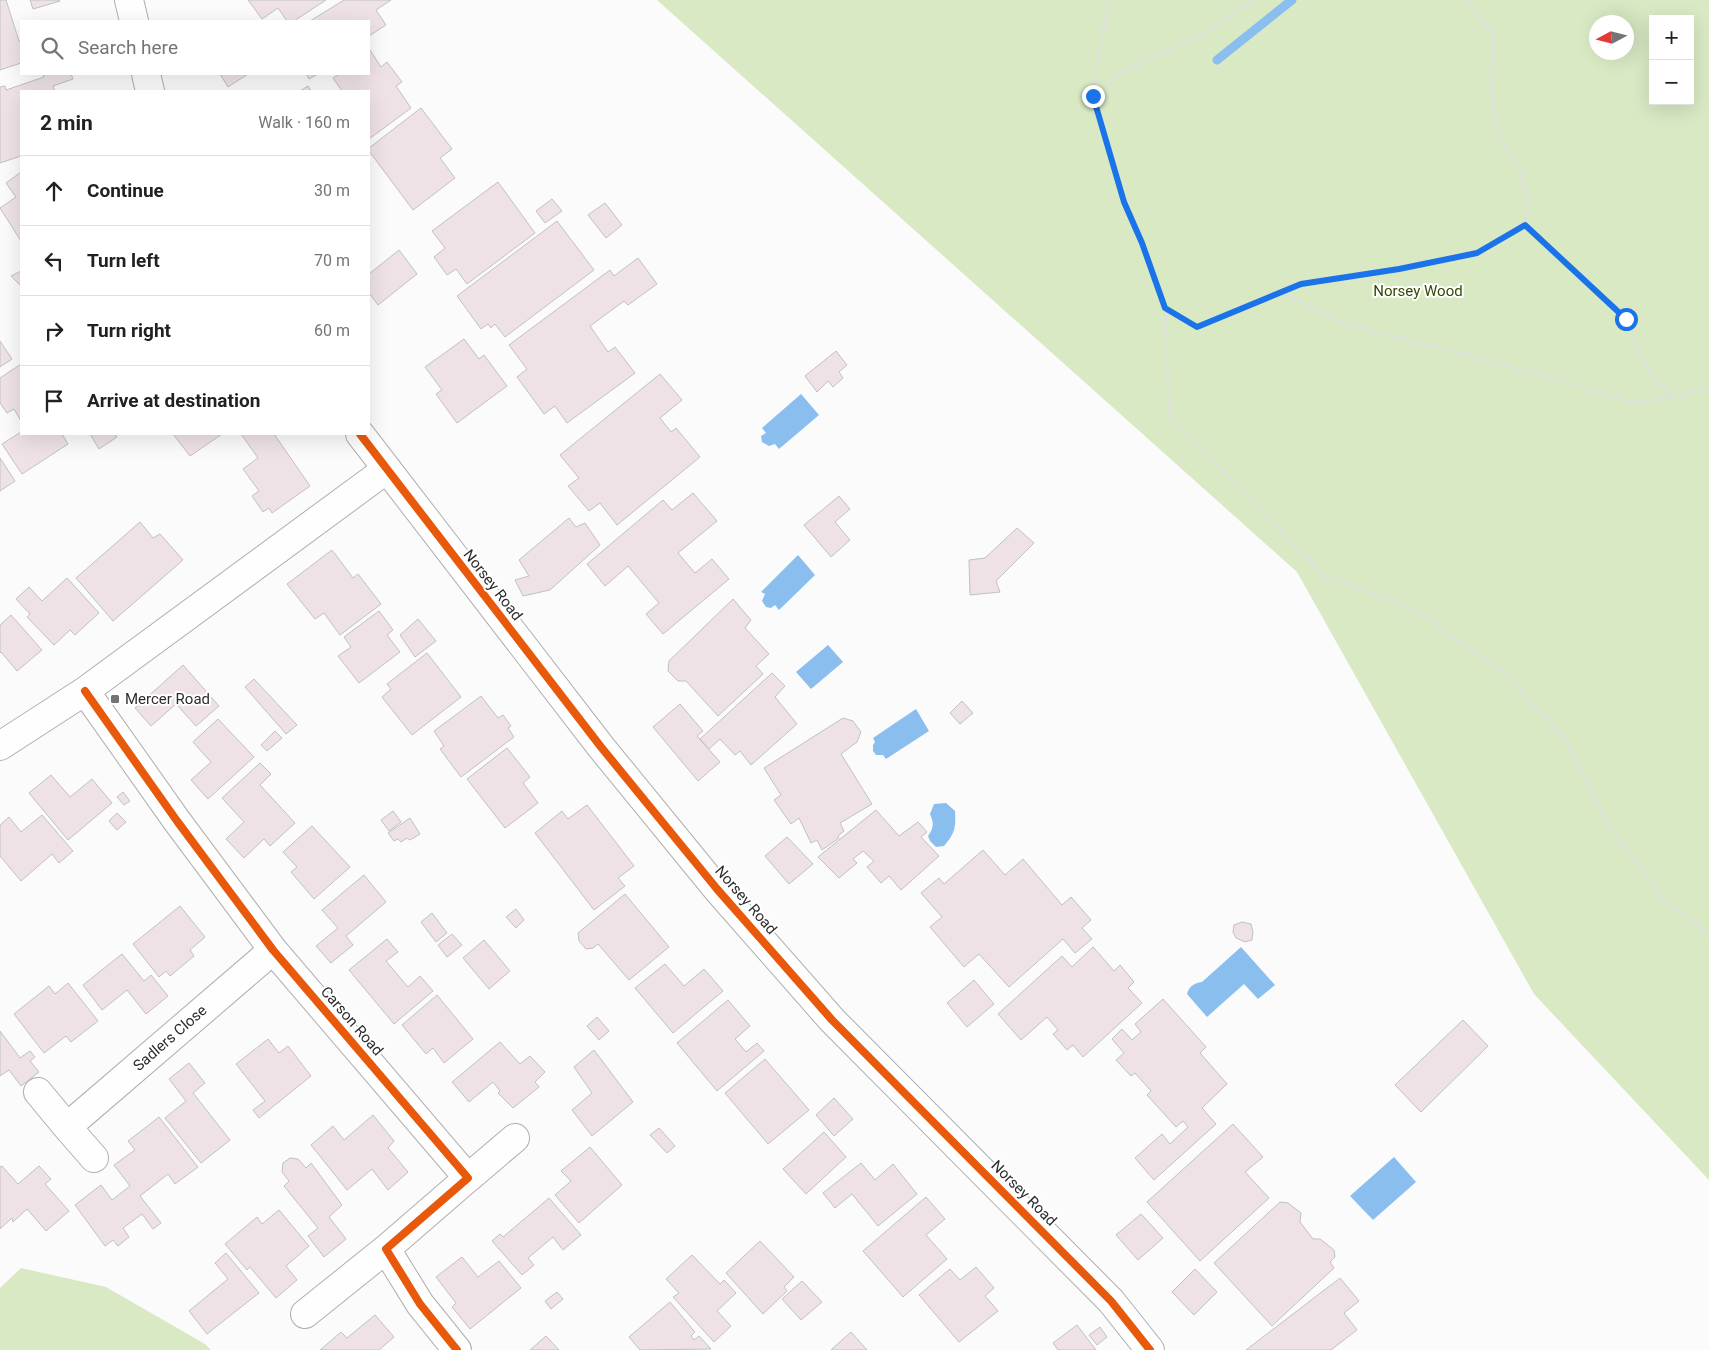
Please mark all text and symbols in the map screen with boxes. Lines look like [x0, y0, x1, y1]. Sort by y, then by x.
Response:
north arrow [1589, 15, 1634, 60]
map controls [1649, 15, 1694, 105]
button: + [1649, 15, 1694, 60]
search box [20, 20, 370, 75]
icon: search [38, 34, 66, 62]
text: Search here [78, 36, 178, 59]
button: − [1649, 60, 1694, 105]
route end [1082, 85, 1105, 108]
text: 2 min [40, 111, 93, 135]
text: Walk · 160 m [258, 113, 350, 132]
icon: ahead [40, 177, 68, 205]
text: Continue [87, 179, 164, 202]
text: 30 m [314, 181, 350, 200]
icon: left [40, 247, 68, 275]
text: Turn left [87, 249, 160, 272]
text: 70 m [314, 251, 350, 270]
park label: Norsey Wood [1373, 282, 1463, 300]
route start [1615, 308, 1638, 331]
icon: right [40, 317, 68, 345]
text: Turn right [87, 319, 171, 342]
text: 60 m [314, 321, 350, 340]
icon: arrive [40, 387, 68, 415]
text: Arrive at destination [87, 389, 260, 412]
street label: Norsey Road [460, 546, 526, 624]
place label: Mercer Road [125, 690, 210, 708]
marker: Mercer Road [109, 693, 121, 705]
street label: Norsey Road [711, 862, 781, 938]
street label: Carson Road [317, 983, 387, 1059]
street label: Sadlers Close [130, 1001, 210, 1075]
street label: Norsey Road [988, 1157, 1060, 1229]

